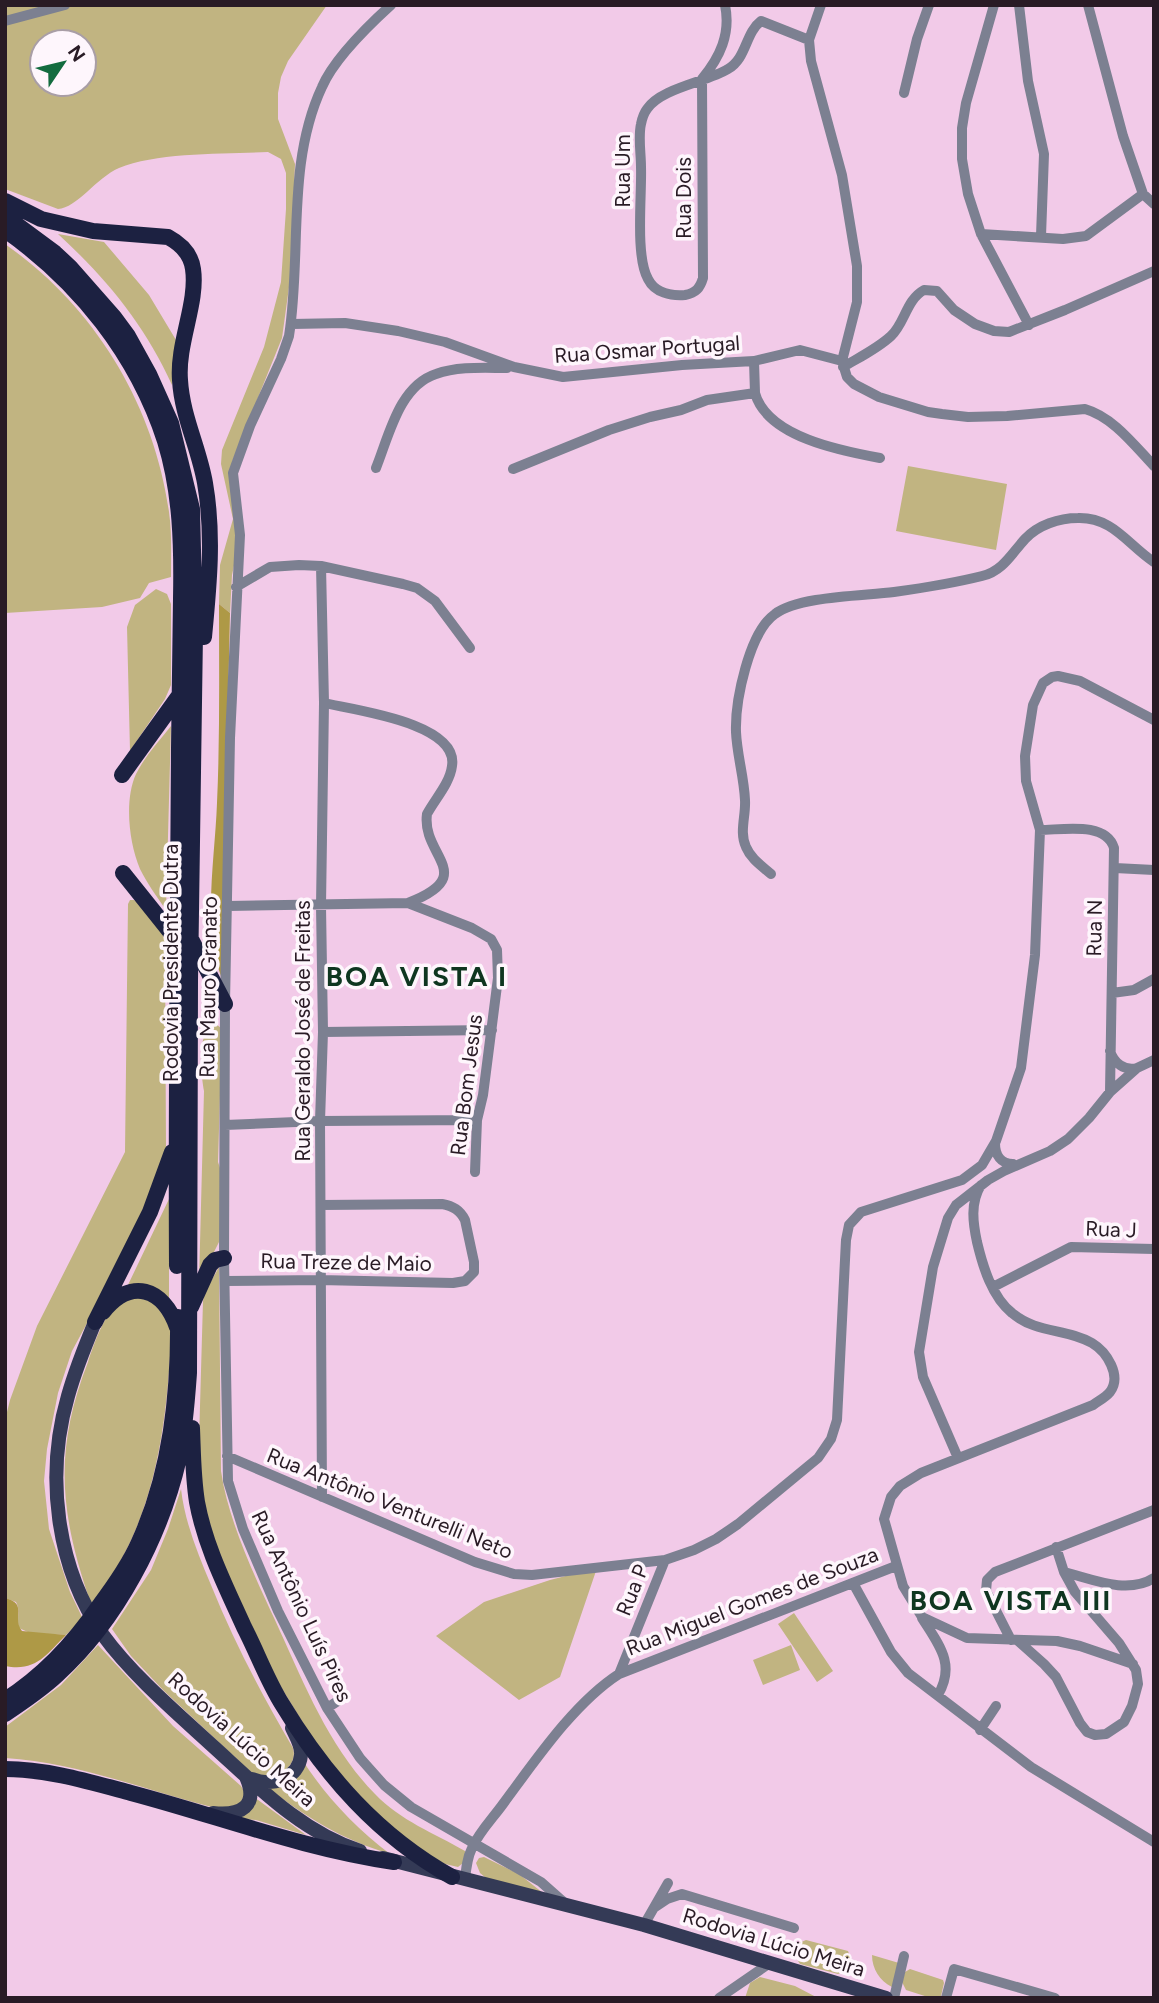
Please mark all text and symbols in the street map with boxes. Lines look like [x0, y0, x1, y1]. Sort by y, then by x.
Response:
north arrow [28, 28, 98, 98]
text: N [63, 41, 90, 66]
street label: Rua Um [610, 134, 635, 208]
street label: Rua Dois [671, 157, 696, 239]
street label: Rua Osmar Portugal [553, 330, 741, 368]
street label: Rodovia Presidente Dutra [158, 844, 183, 1082]
street label: Rua Mauro Granato [194, 896, 222, 1078]
street label: Rua N [1081, 899, 1107, 957]
street label: Rua Geraldo José de Freitas [290, 900, 315, 1162]
district label: BOA VISTA I [326, 959, 508, 993]
street label: Rua Bom Jesus [445, 1013, 487, 1157]
street label: Rua J [1085, 1216, 1137, 1242]
street label: Rua Treze de Maio [260, 1248, 432, 1276]
street label: Rua Antônio Venturelli Neto [263, 1442, 517, 1564]
street label: Rua Antônio Luís Pires [247, 1506, 357, 1706]
street label: Rua Miguel Gomes de Souza [622, 1541, 882, 1661]
street label: Rua P [610, 1561, 654, 1619]
district label: BOA VISTA III [910, 1583, 1112, 1617]
street label: Rodovia Lúcio Meira [163, 1666, 321, 1812]
street label: Rodovia Lúcio Meira [680, 1902, 868, 1982]

